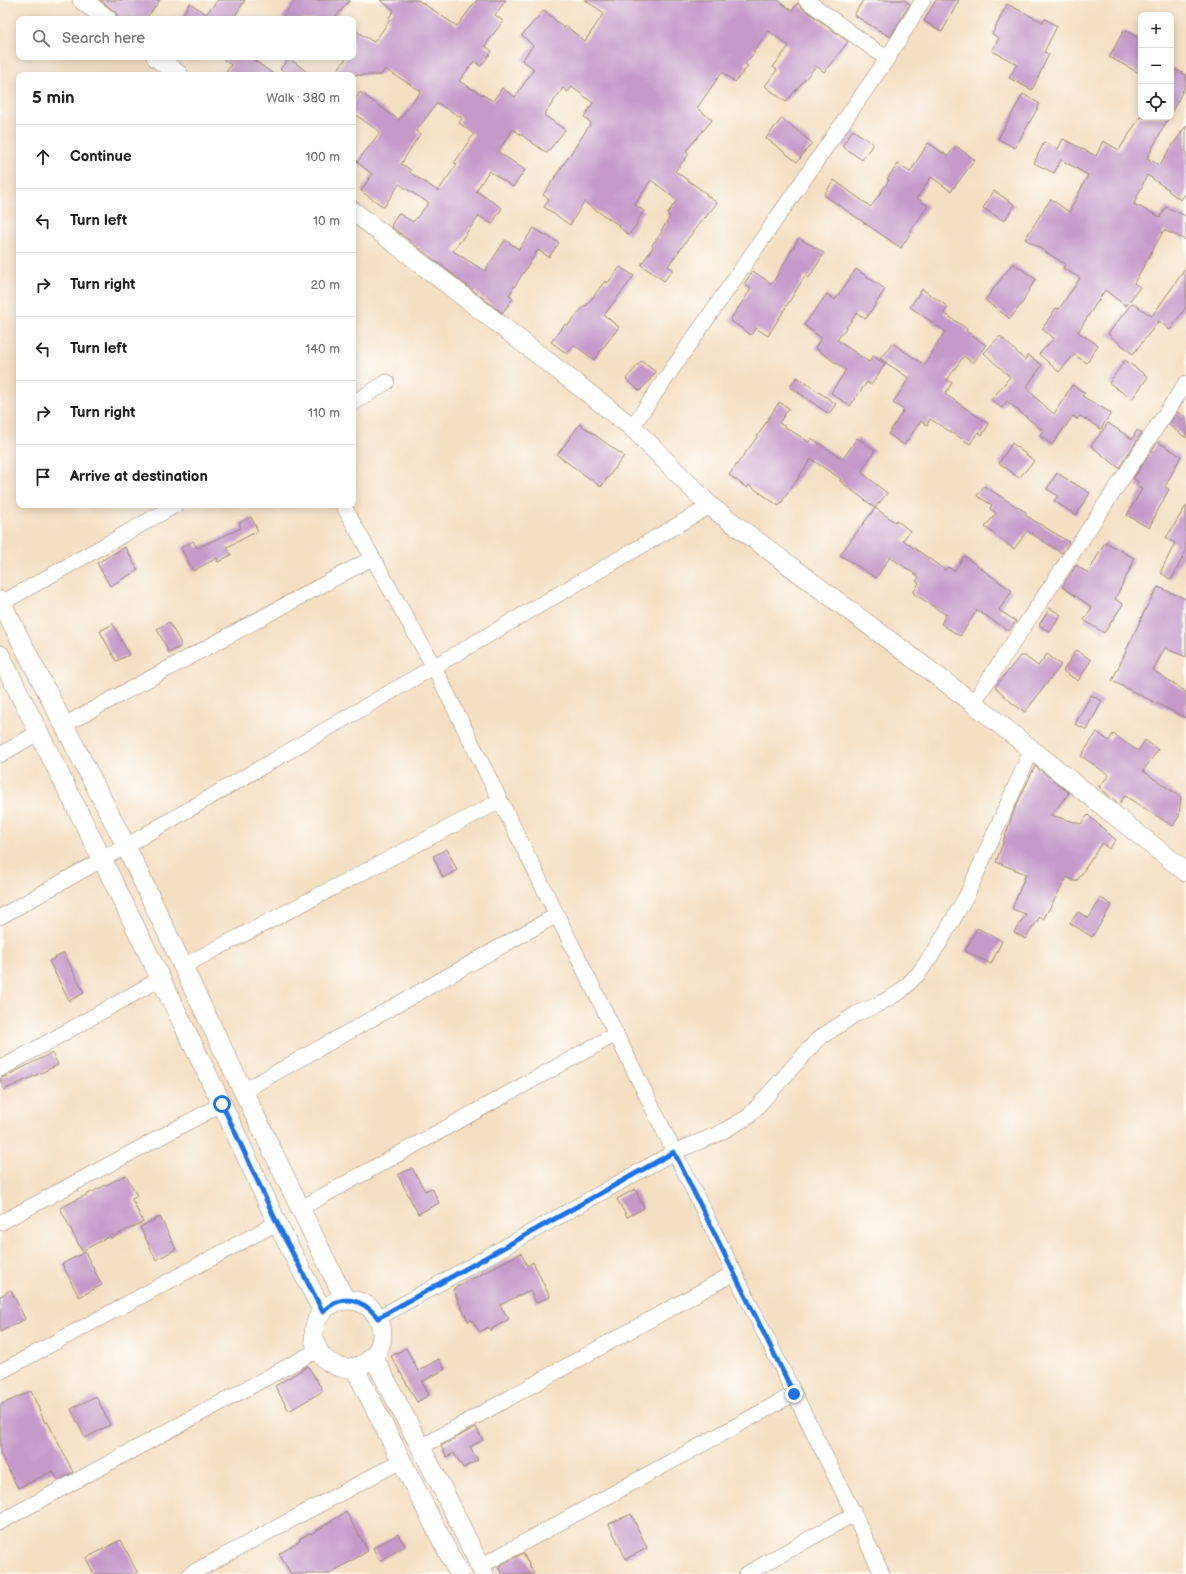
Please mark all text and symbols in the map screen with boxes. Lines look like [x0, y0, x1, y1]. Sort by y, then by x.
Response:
map controls [1138, 12, 1174, 120]
button: + [1138, 12, 1174, 48]
search box [16, 16, 356, 60]
icon: search [30, 27, 52, 49]
text: Search here [62, 29, 145, 48]
button: − [1138, 48, 1174, 84]
button: locate [1138, 84, 1174, 120]
text: 5 min [32, 88, 75, 108]
text: Walk · 380 m [266, 90, 340, 106]
icon: ahead [32, 146, 54, 168]
text: Continue [70, 147, 132, 166]
text: 100 m [305, 149, 340, 165]
icon: left [32, 210, 54, 232]
text: Turn left [70, 211, 127, 230]
text: 10 m [313, 213, 340, 229]
icon: right [32, 274, 54, 296]
text: Turn right [70, 275, 135, 294]
text: 20 m [310, 277, 340, 293]
icon: left [32, 338, 54, 360]
text: Turn left [70, 339, 127, 358]
text: 140 m [305, 341, 340, 357]
icon: right [32, 402, 54, 424]
text: Turn right [70, 403, 135, 422]
text: 110 m [308, 405, 340, 421]
icon: arrive [32, 466, 54, 488]
text: Arrive at destination [70, 467, 208, 486]
route start [213, 1095, 231, 1113]
route end [785, 1385, 803, 1403]

